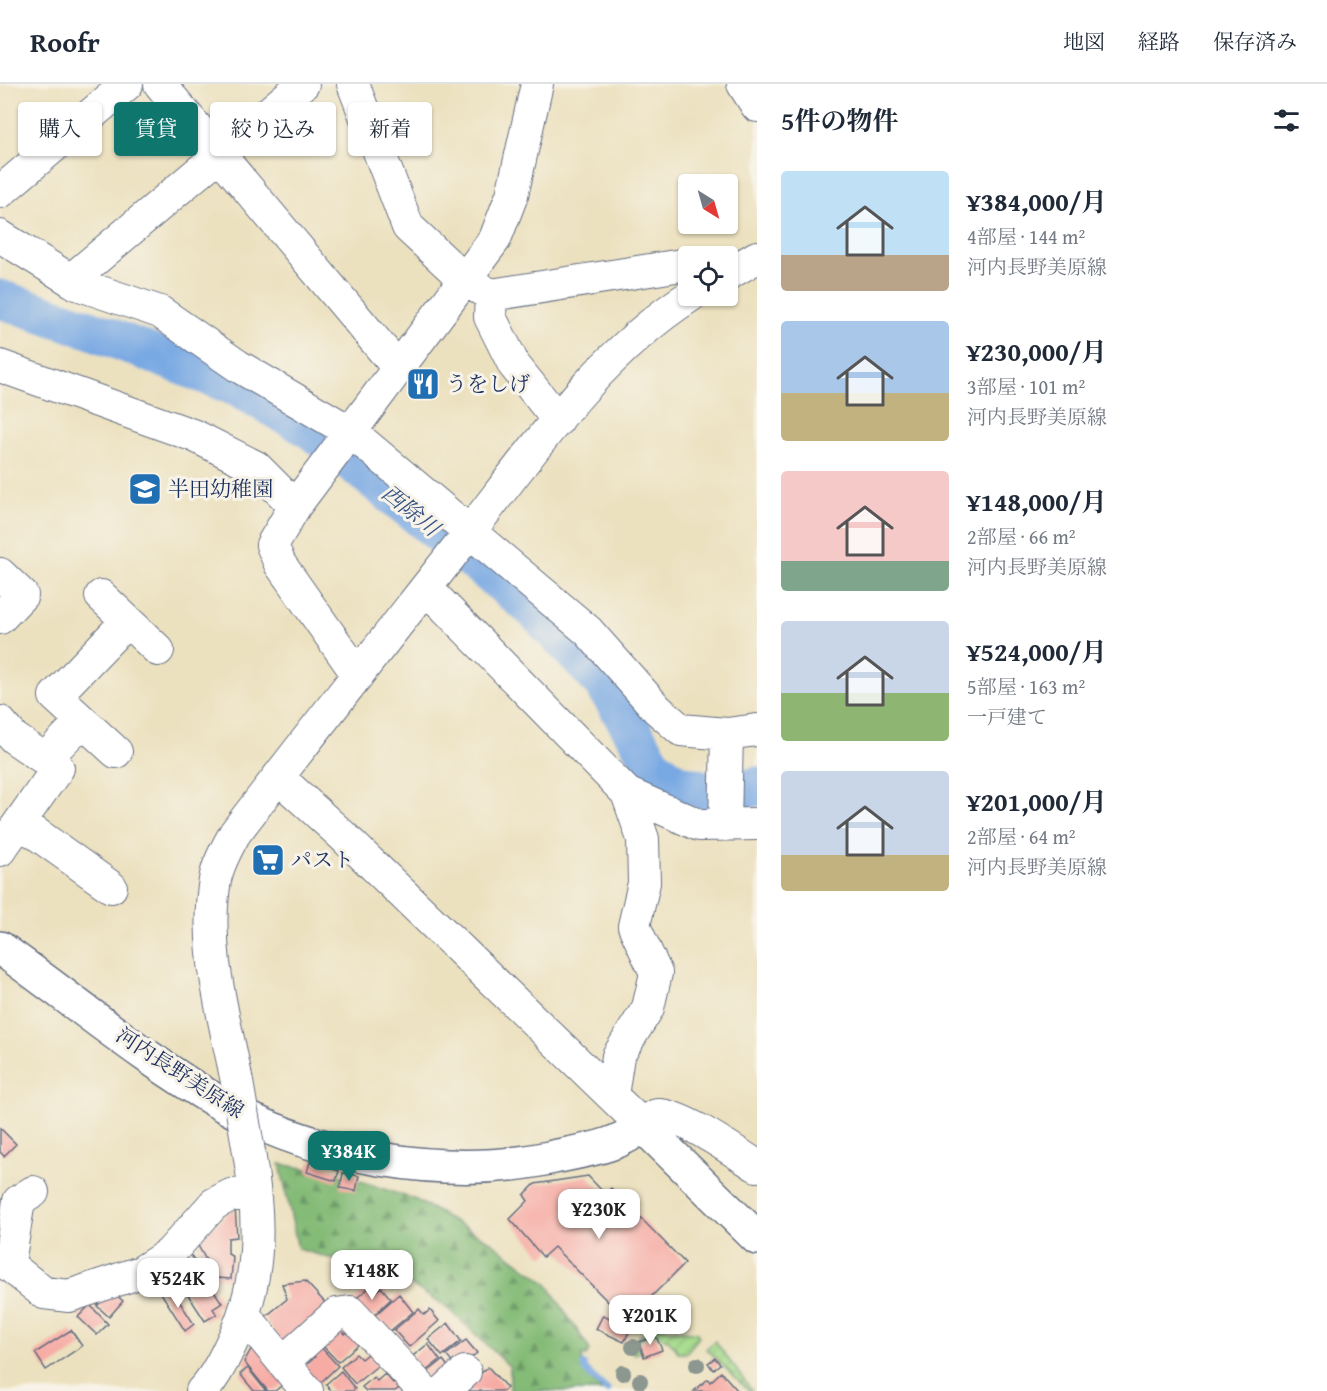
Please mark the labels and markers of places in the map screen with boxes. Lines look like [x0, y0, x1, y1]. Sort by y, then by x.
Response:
restaurant icon: うをしげ [405, 366, 441, 402]
place label: うをしげ [446, 368, 530, 399]
school or university icon: 半田幼稚園 [127, 471, 163, 507]
place label: 半田幼稚園 [168, 473, 273, 504]
supermarket icon: パスト [250, 842, 286, 878]
place label: パスト [291, 844, 354, 875]
pin: ¥384K [307, 1131, 391, 1182]
pin: ¥230K [557, 1189, 641, 1240]
pin: ¥148K [330, 1250, 414, 1301]
pin: ¥524K [136, 1258, 220, 1309]
pin: ¥201K [608, 1295, 692, 1346]

